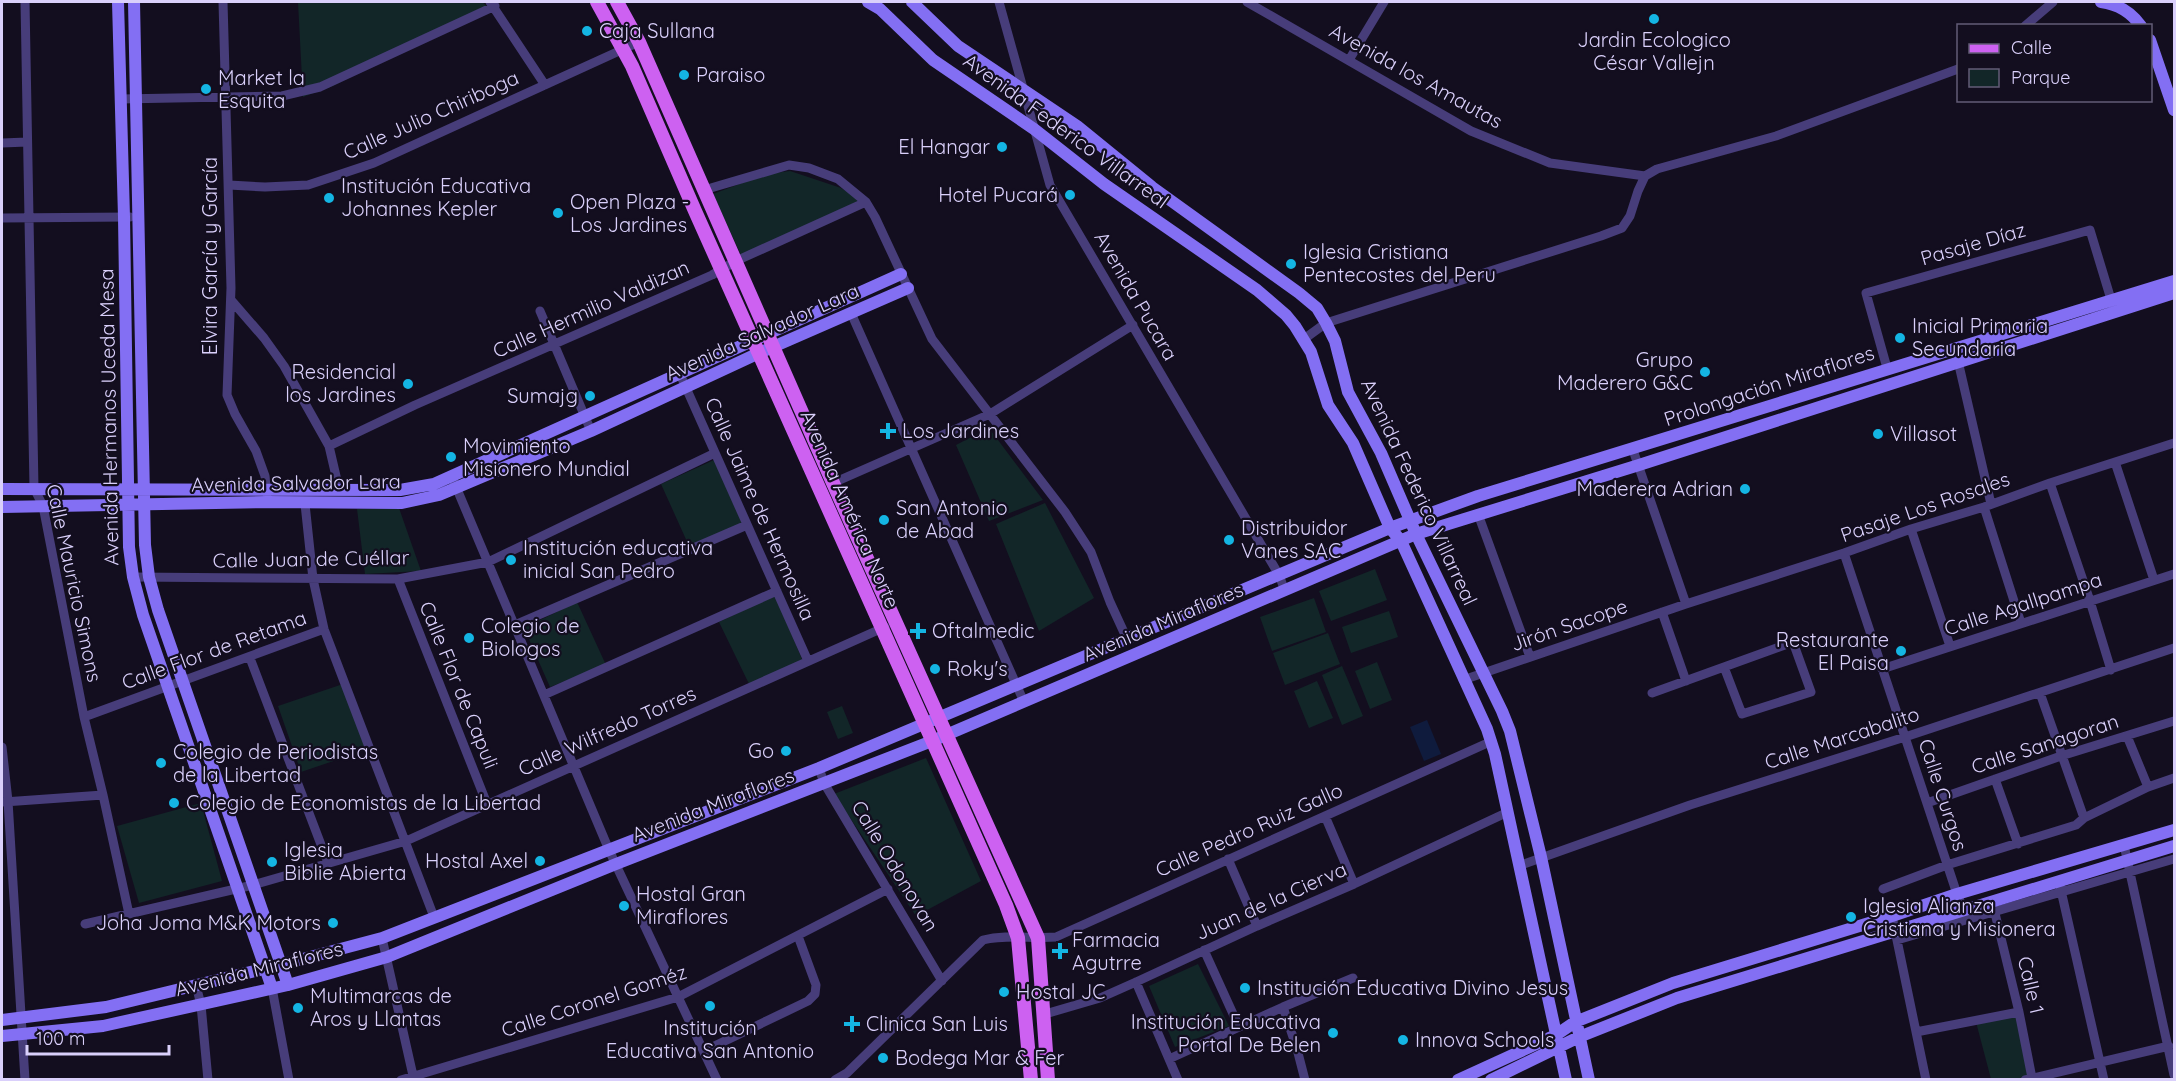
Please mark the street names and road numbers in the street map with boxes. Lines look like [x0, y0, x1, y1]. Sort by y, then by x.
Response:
street label: Avenida los Amautas [1325, 18, 1507, 133]
street label: Avenida Federico Villarreal [959, 48, 1174, 213]
street label: Calle Julio Chiriboga [339, 65, 522, 165]
street label: Elvira García y García [197, 157, 222, 355]
street label: Pasaje Díaz [1917, 217, 2028, 270]
street label: Avenida Pucara [1089, 227, 1184, 365]
street label: Calle Hermilio Valdizan [489, 254, 693, 363]
street label: Avenida Hermanos Uceda Mesa [93, 268, 124, 566]
street label: Avenida Salvador Lara [661, 278, 863, 386]
street label: Prolongación Miraflores [1660, 340, 1877, 431]
street label: Avenida Federico Villarreal [1356, 374, 1483, 609]
street label: Calle Jaime de Hermosilla [700, 393, 821, 624]
street label: Avenida América Norte [795, 406, 905, 612]
street label: Pasaje Los Rosales [1837, 466, 2013, 547]
street label: Avenida Salvador Lara [191, 468, 401, 497]
street label: Calle Mauricio Simons [41, 482, 108, 684]
street label: Calle Juan de Cuéllar [213, 544, 410, 573]
street label: Calle Agallpampa [1941, 566, 2105, 641]
street label: Avenida Miraflores [1079, 576, 1247, 667]
street label: Jirón Sacope [1507, 593, 1630, 656]
street label: Calle Flor de Capuli [414, 597, 504, 772]
street label: Calle Flor de Retama [118, 604, 310, 695]
street label: Calle Wilfredo Torres [514, 680, 700, 781]
street label: Calle Marcabalito [1761, 701, 1922, 774]
street label: Calle Sanagoran [1968, 708, 2122, 779]
street label: Calle Curgos [1914, 736, 1973, 854]
street label: Avenida Miraflores [628, 762, 798, 847]
street label: Calle Pedro Ruiz Gallo [1151, 777, 1346, 882]
street label: Calle Odonovan [847, 796, 944, 936]
street label: Juan de la Cierva [1191, 856, 1350, 945]
street label: Avenida Miraflores [172, 936, 345, 1001]
street label: Calle 1 [2013, 954, 2050, 1016]
street label: Calle Coronel Goméz [498, 959, 690, 1042]

